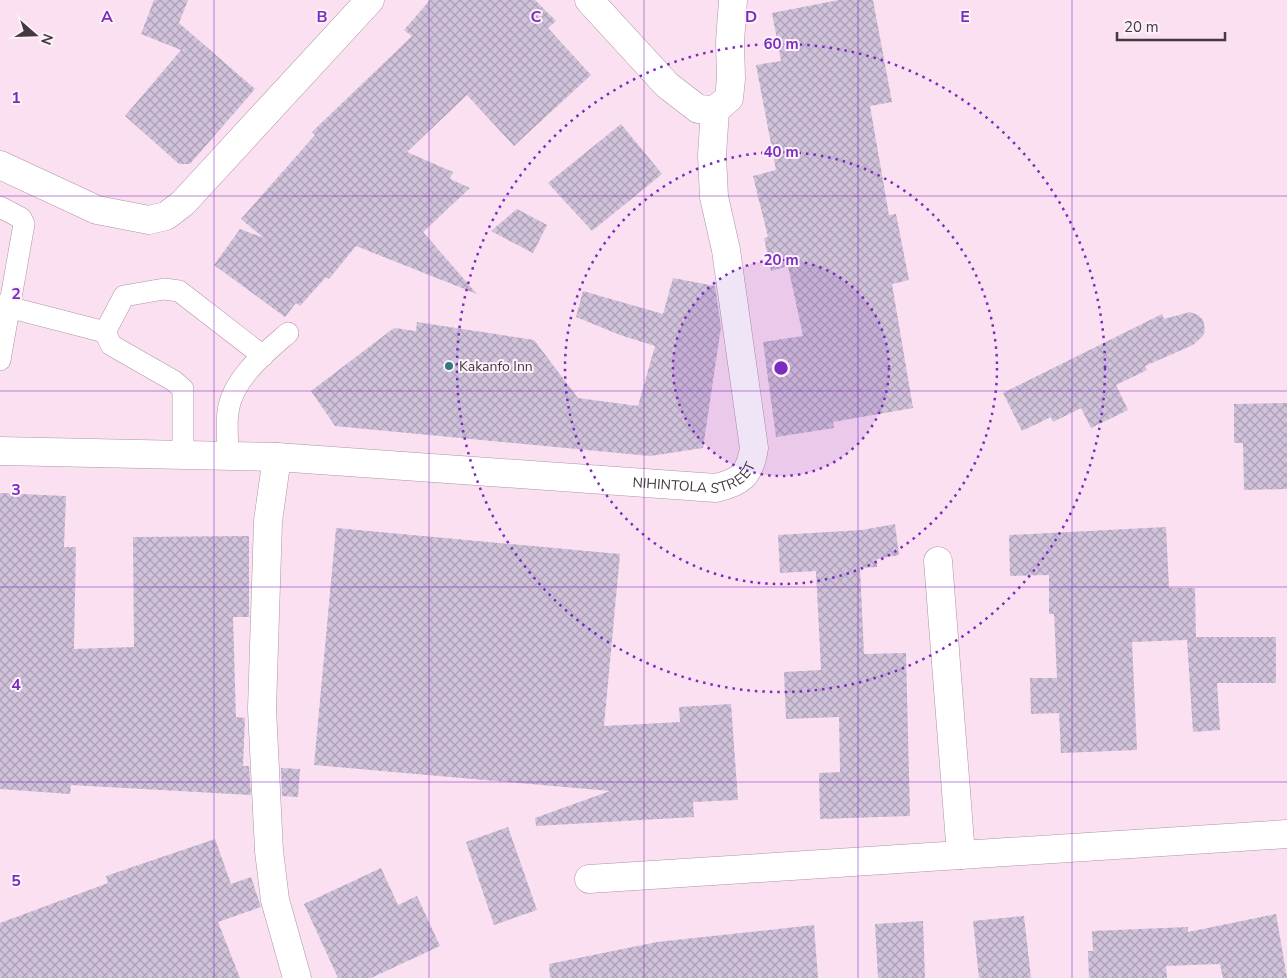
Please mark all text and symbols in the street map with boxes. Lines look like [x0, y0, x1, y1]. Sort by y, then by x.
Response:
text: A [101, 6, 113, 28]
text: B [316, 6, 328, 28]
text: C [531, 6, 542, 28]
text: D [745, 6, 757, 28]
text: E [960, 6, 970, 28]
north arrow [10, 10, 60, 60]
scale bar [1117, 10, 1224, 42]
text: 20 m [1124, 17, 1159, 37]
text: N [36, 31, 57, 47]
text: 60 m [763, 34, 799, 54]
text: 1 [11, 87, 21, 109]
text: 40 m [763, 142, 799, 162]
text: 20 m [763, 250, 799, 270]
text: 2 [11, 283, 21, 305]
place label: Kakanfo Inn [459, 357, 533, 376]
centre of rings [772, 359, 790, 377]
marker: Kakanfo Inn [443, 360, 455, 372]
street label: NIHINTOLA STREET [632, 458, 760, 498]
text: 3 [11, 479, 21, 501]
text: 4 [11, 674, 21, 696]
text: 5 [11, 870, 21, 892]

